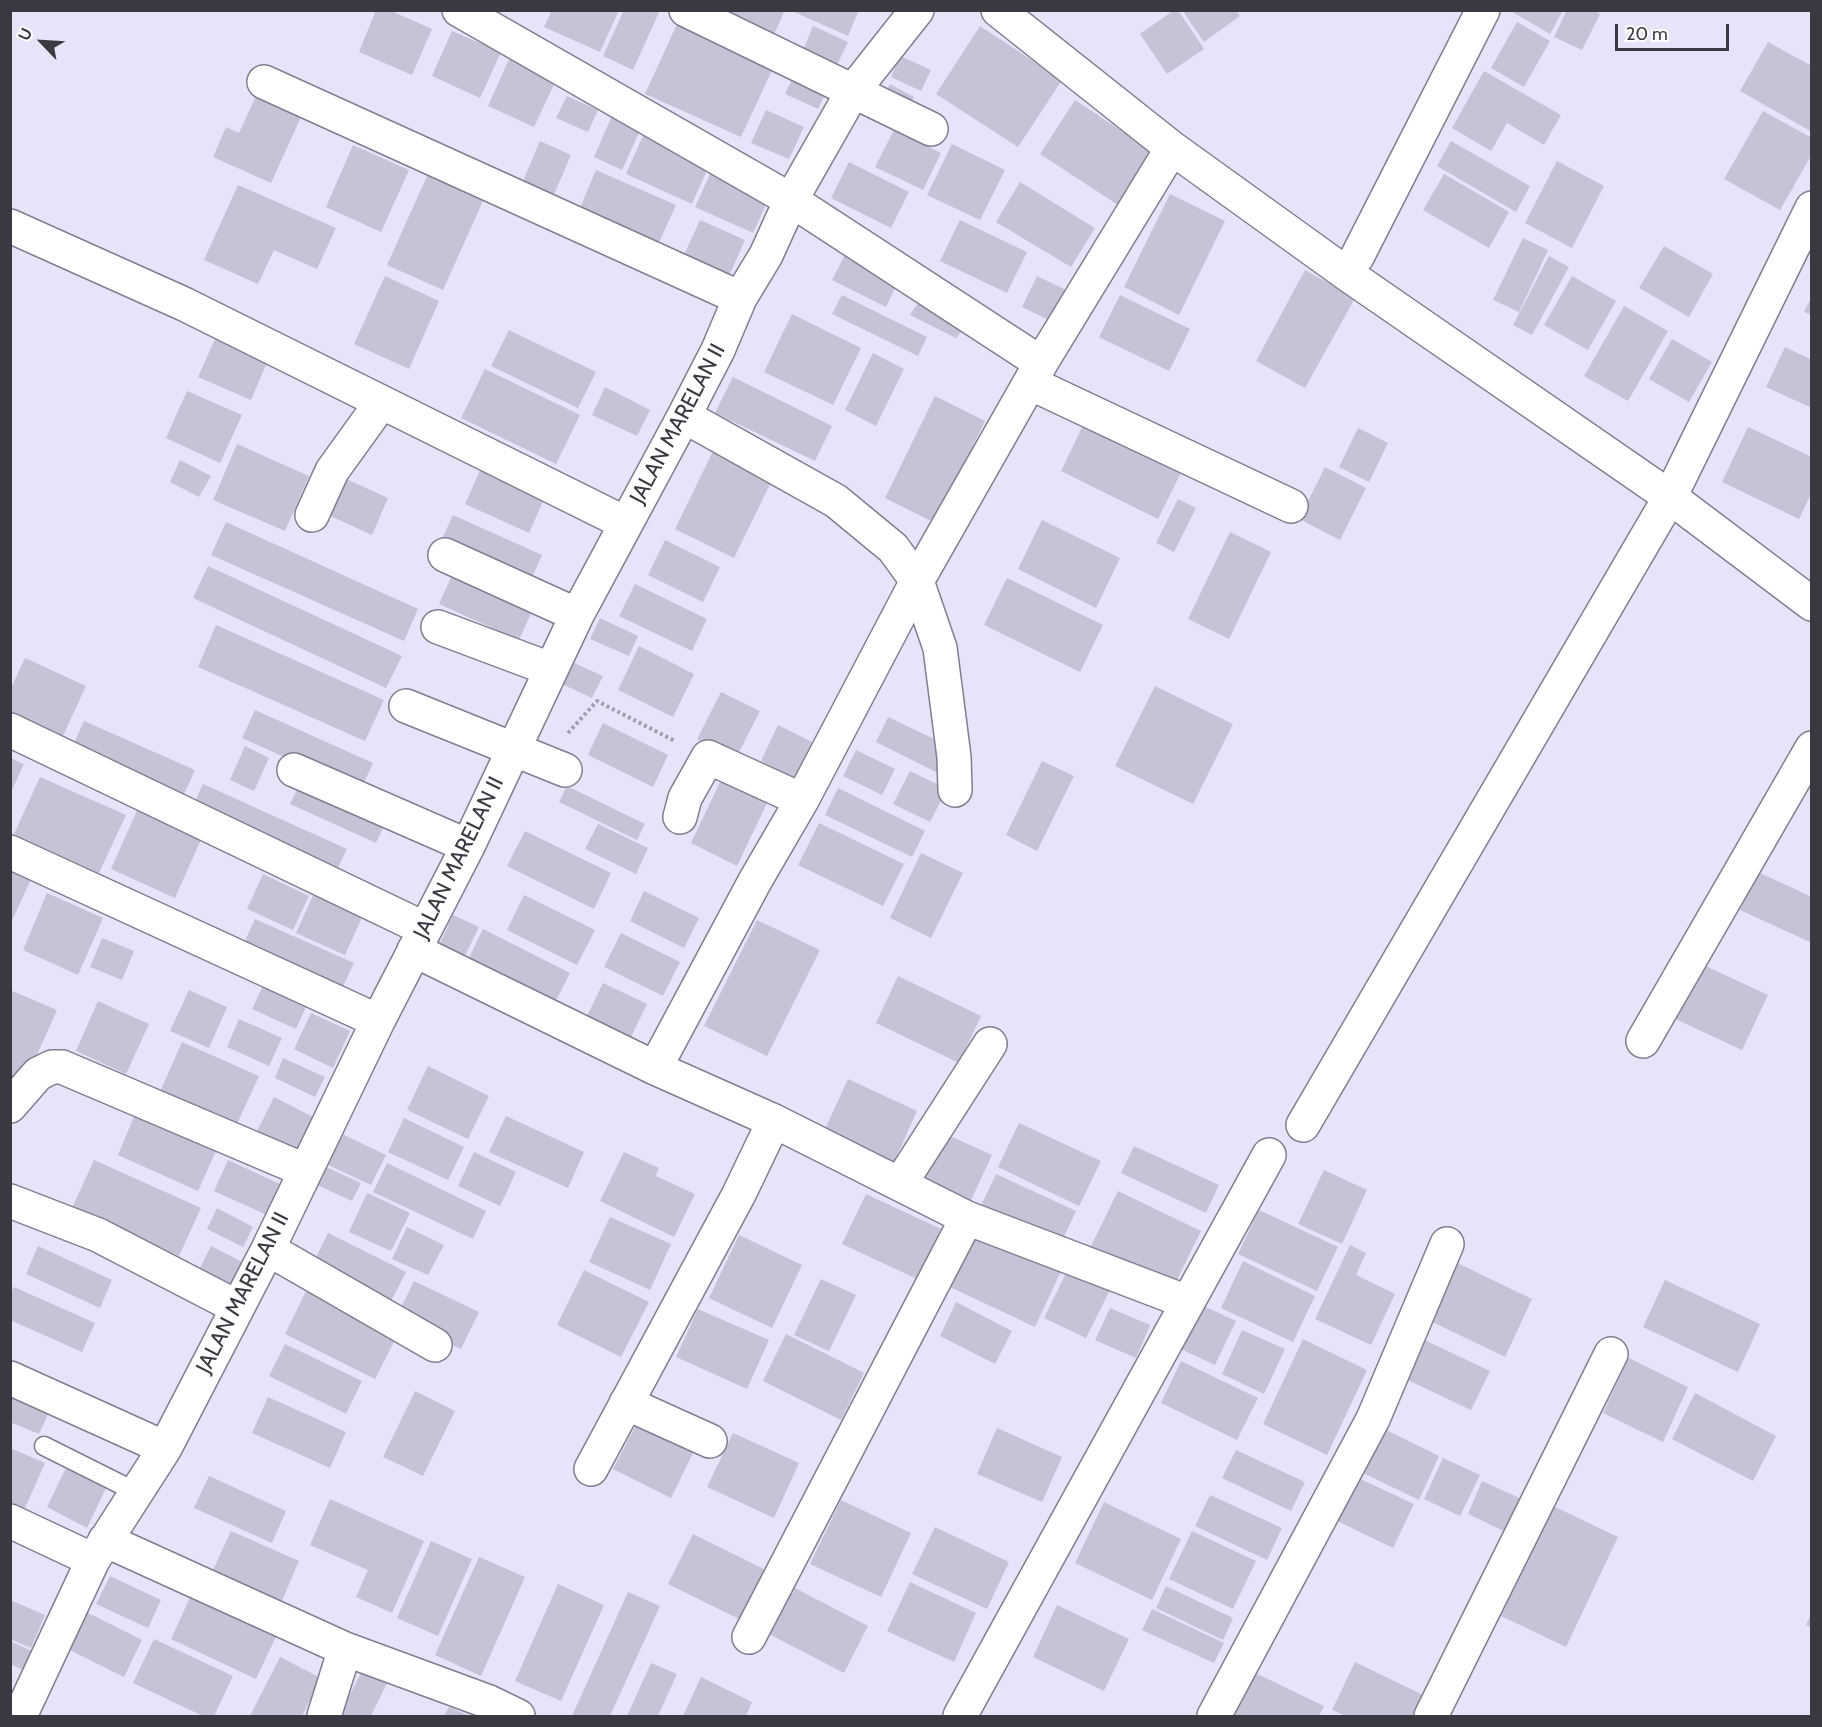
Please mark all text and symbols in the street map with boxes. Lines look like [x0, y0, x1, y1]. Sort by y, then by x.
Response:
north arrow [12, 12, 72, 72]
scale bar [1618, 12, 1732, 50]
text: 20 m [1626, 23, 1668, 45]
text: U [14, 25, 36, 43]
street label: JALAN MARELAN II [625, 340, 731, 508]
street label: JALAN MARELAN II [408, 773, 510, 943]
street label: JALAN MARELAN II [191, 1208, 295, 1378]

